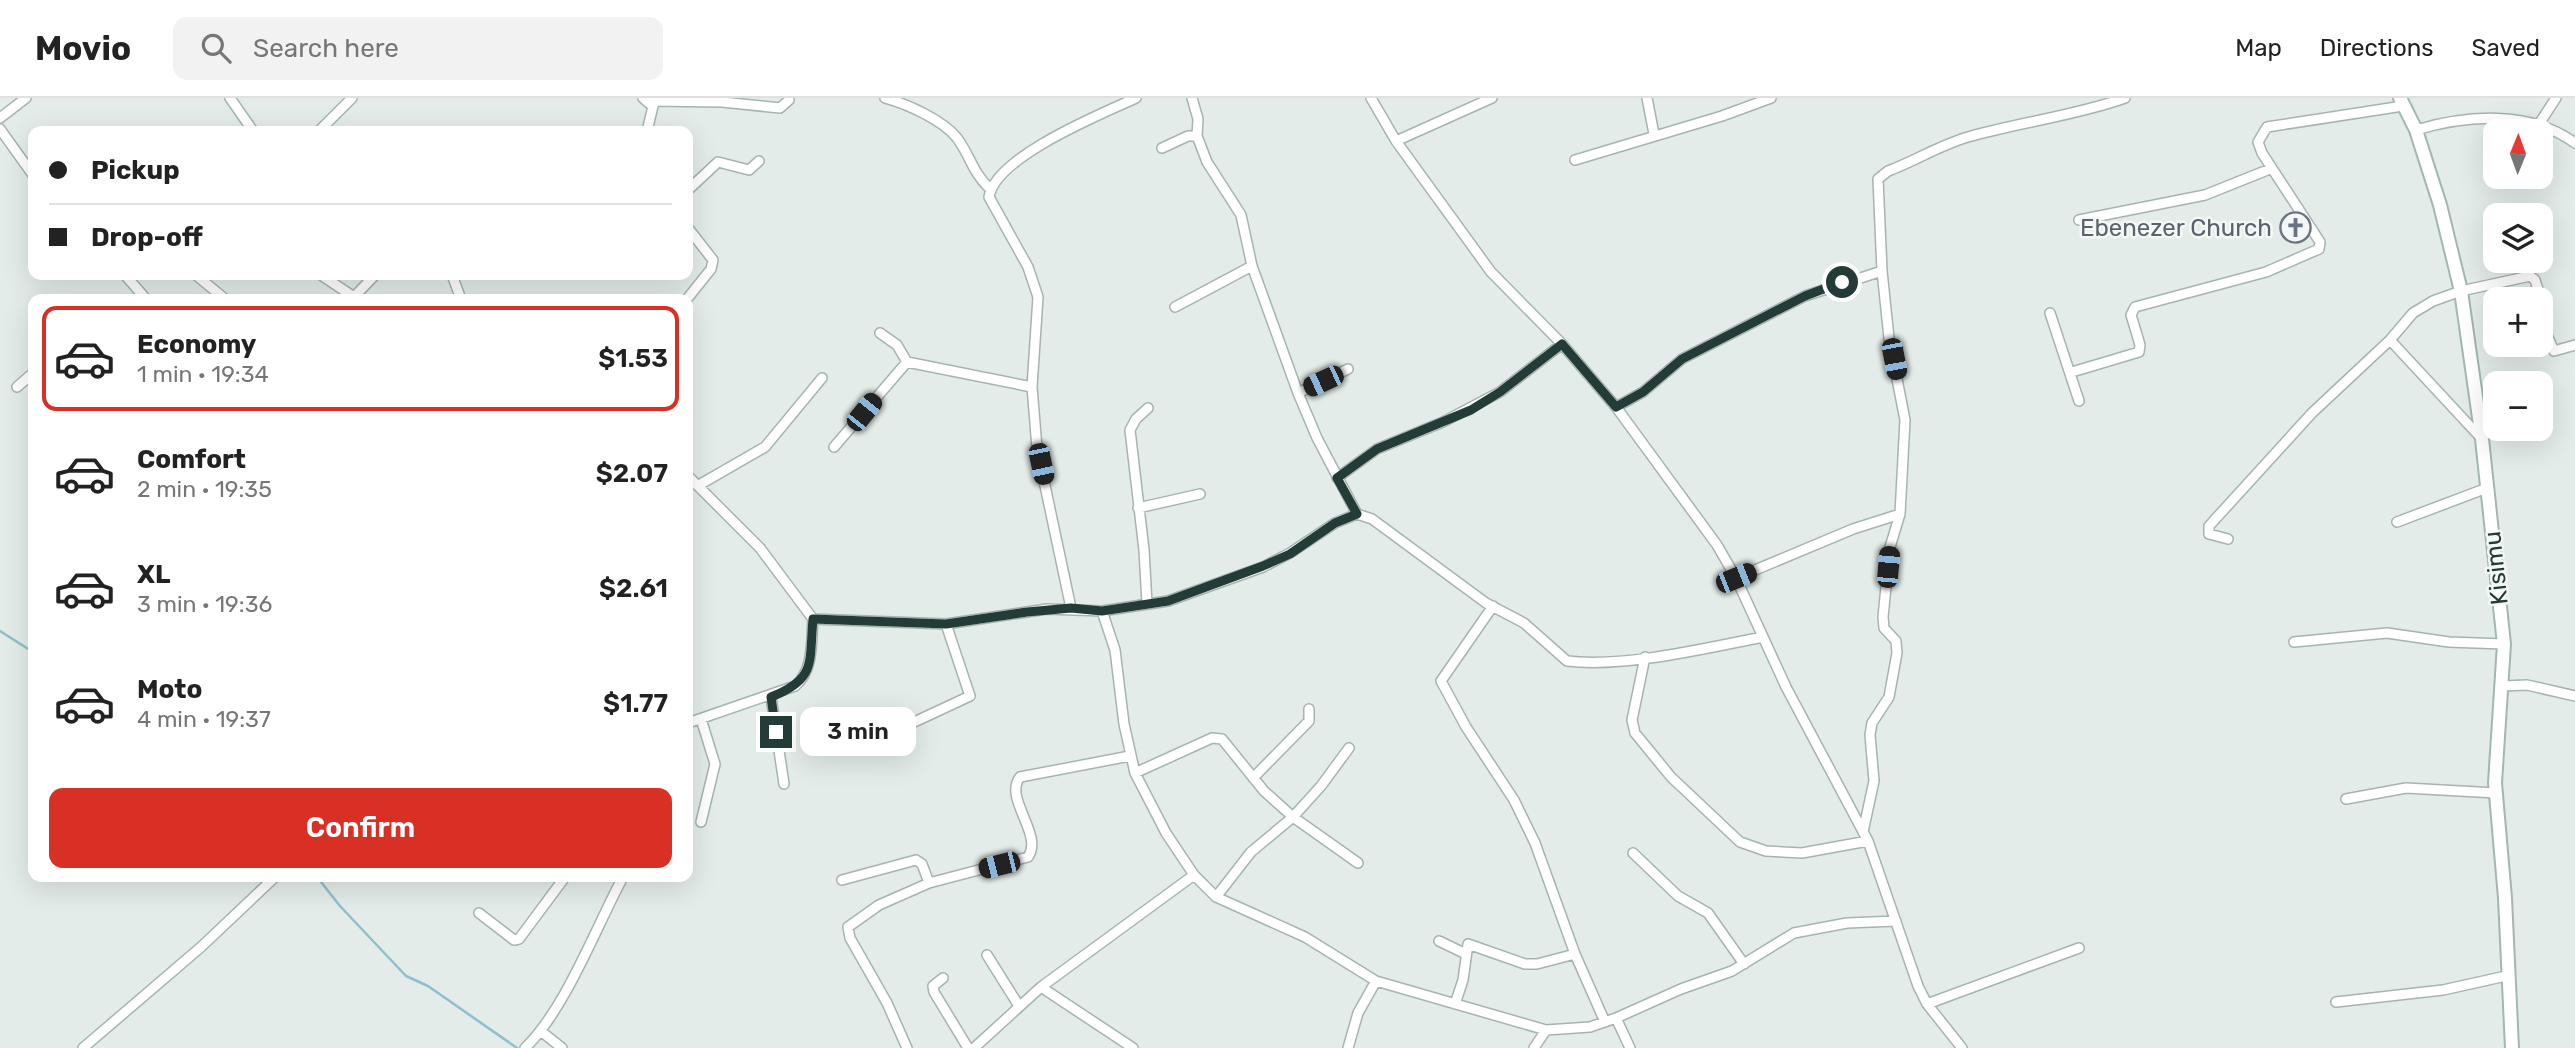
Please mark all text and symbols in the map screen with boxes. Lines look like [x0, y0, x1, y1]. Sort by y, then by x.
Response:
search box [173, 17, 663, 80]
text: Movio [35, 29, 131, 68]
icon: search [197, 29, 235, 67]
text: Search here [253, 33, 399, 64]
text: Map [2235, 34, 2282, 62]
text: Directions [2320, 34, 2433, 62]
text: Saved [2471, 34, 2540, 62]
north arrow [2483, 119, 2553, 189]
map controls [2483, 119, 2553, 441]
text: Pickup [91, 155, 180, 186]
button: layers [2483, 203, 2553, 273]
church icon: Ebenezer Church [2278, 211, 2312, 245]
place label: Ebenezer Church [2080, 214, 2272, 242]
text: Drop-off [91, 222, 203, 253]
route start [1826, 266, 1858, 298]
button: + [2483, 287, 2553, 357]
icon: car [53, 327, 116, 390]
text: Economy [137, 329, 256, 360]
car [1880, 336, 1909, 382]
text: $1.53 [598, 343, 668, 374]
text: 1 min · 19:34 [137, 360, 269, 388]
car [1300, 363, 1347, 399]
button: − [2483, 371, 2553, 441]
car [843, 389, 886, 435]
car [1027, 441, 1056, 487]
icon: car [53, 442, 116, 505]
text: Comfort [137, 444, 246, 475]
text: $2.07 [596, 458, 668, 489]
text: 2 min · 19:35 [137, 475, 272, 503]
street label: Kisimu [2478, 530, 2514, 606]
car [1876, 545, 1901, 589]
icon: car [53, 557, 116, 620]
text: XL [137, 559, 170, 590]
car [1713, 560, 1760, 596]
text: $2.61 [599, 573, 668, 604]
text: 3 min · 19:36 [137, 590, 272, 618]
icon: car [53, 672, 116, 735]
text: Moto [137, 674, 202, 705]
text: $1.77 [603, 688, 668, 719]
text: 4 min · 19:37 [137, 705, 271, 733]
callout: 3 min [800, 708, 916, 756]
route end [760, 716, 792, 748]
text: 3 min [827, 717, 889, 745]
button: Confirm [49, 788, 672, 868]
car [977, 850, 1022, 880]

